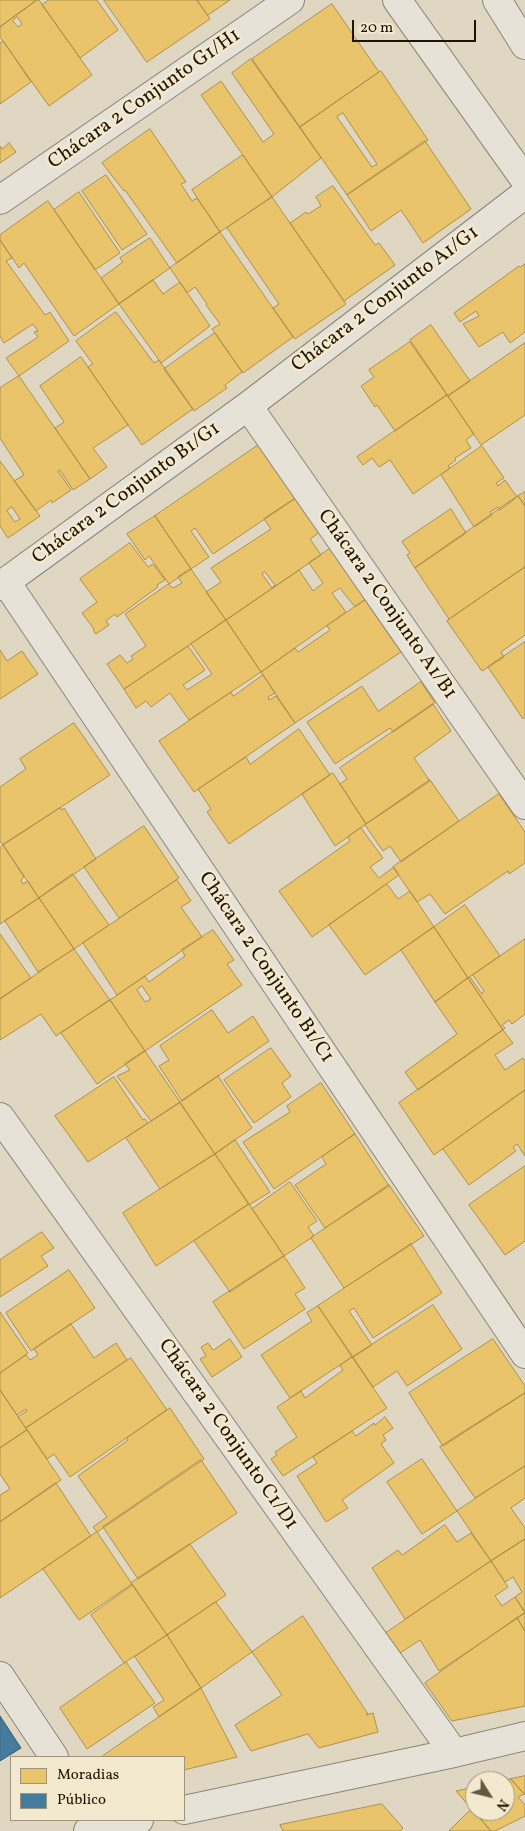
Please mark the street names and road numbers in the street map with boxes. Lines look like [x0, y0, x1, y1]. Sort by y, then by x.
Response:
street label: Chácara 2 Conjunto G1/H1 [44, 24, 246, 176]
street label: Chácara 2 Conjunto A1/G1 [288, 222, 484, 378]
street label: Chácara 2 Conjunto B1/G1 [28, 418, 226, 570]
street label: Chácara 2 Conjunto A1/B1 [311, 505, 461, 705]
street label: Chácara 2 Conjunto B1/C1 [192, 868, 338, 1068]
street label: Chácara 2 Conjunto C1/D1 [152, 1335, 302, 1535]

